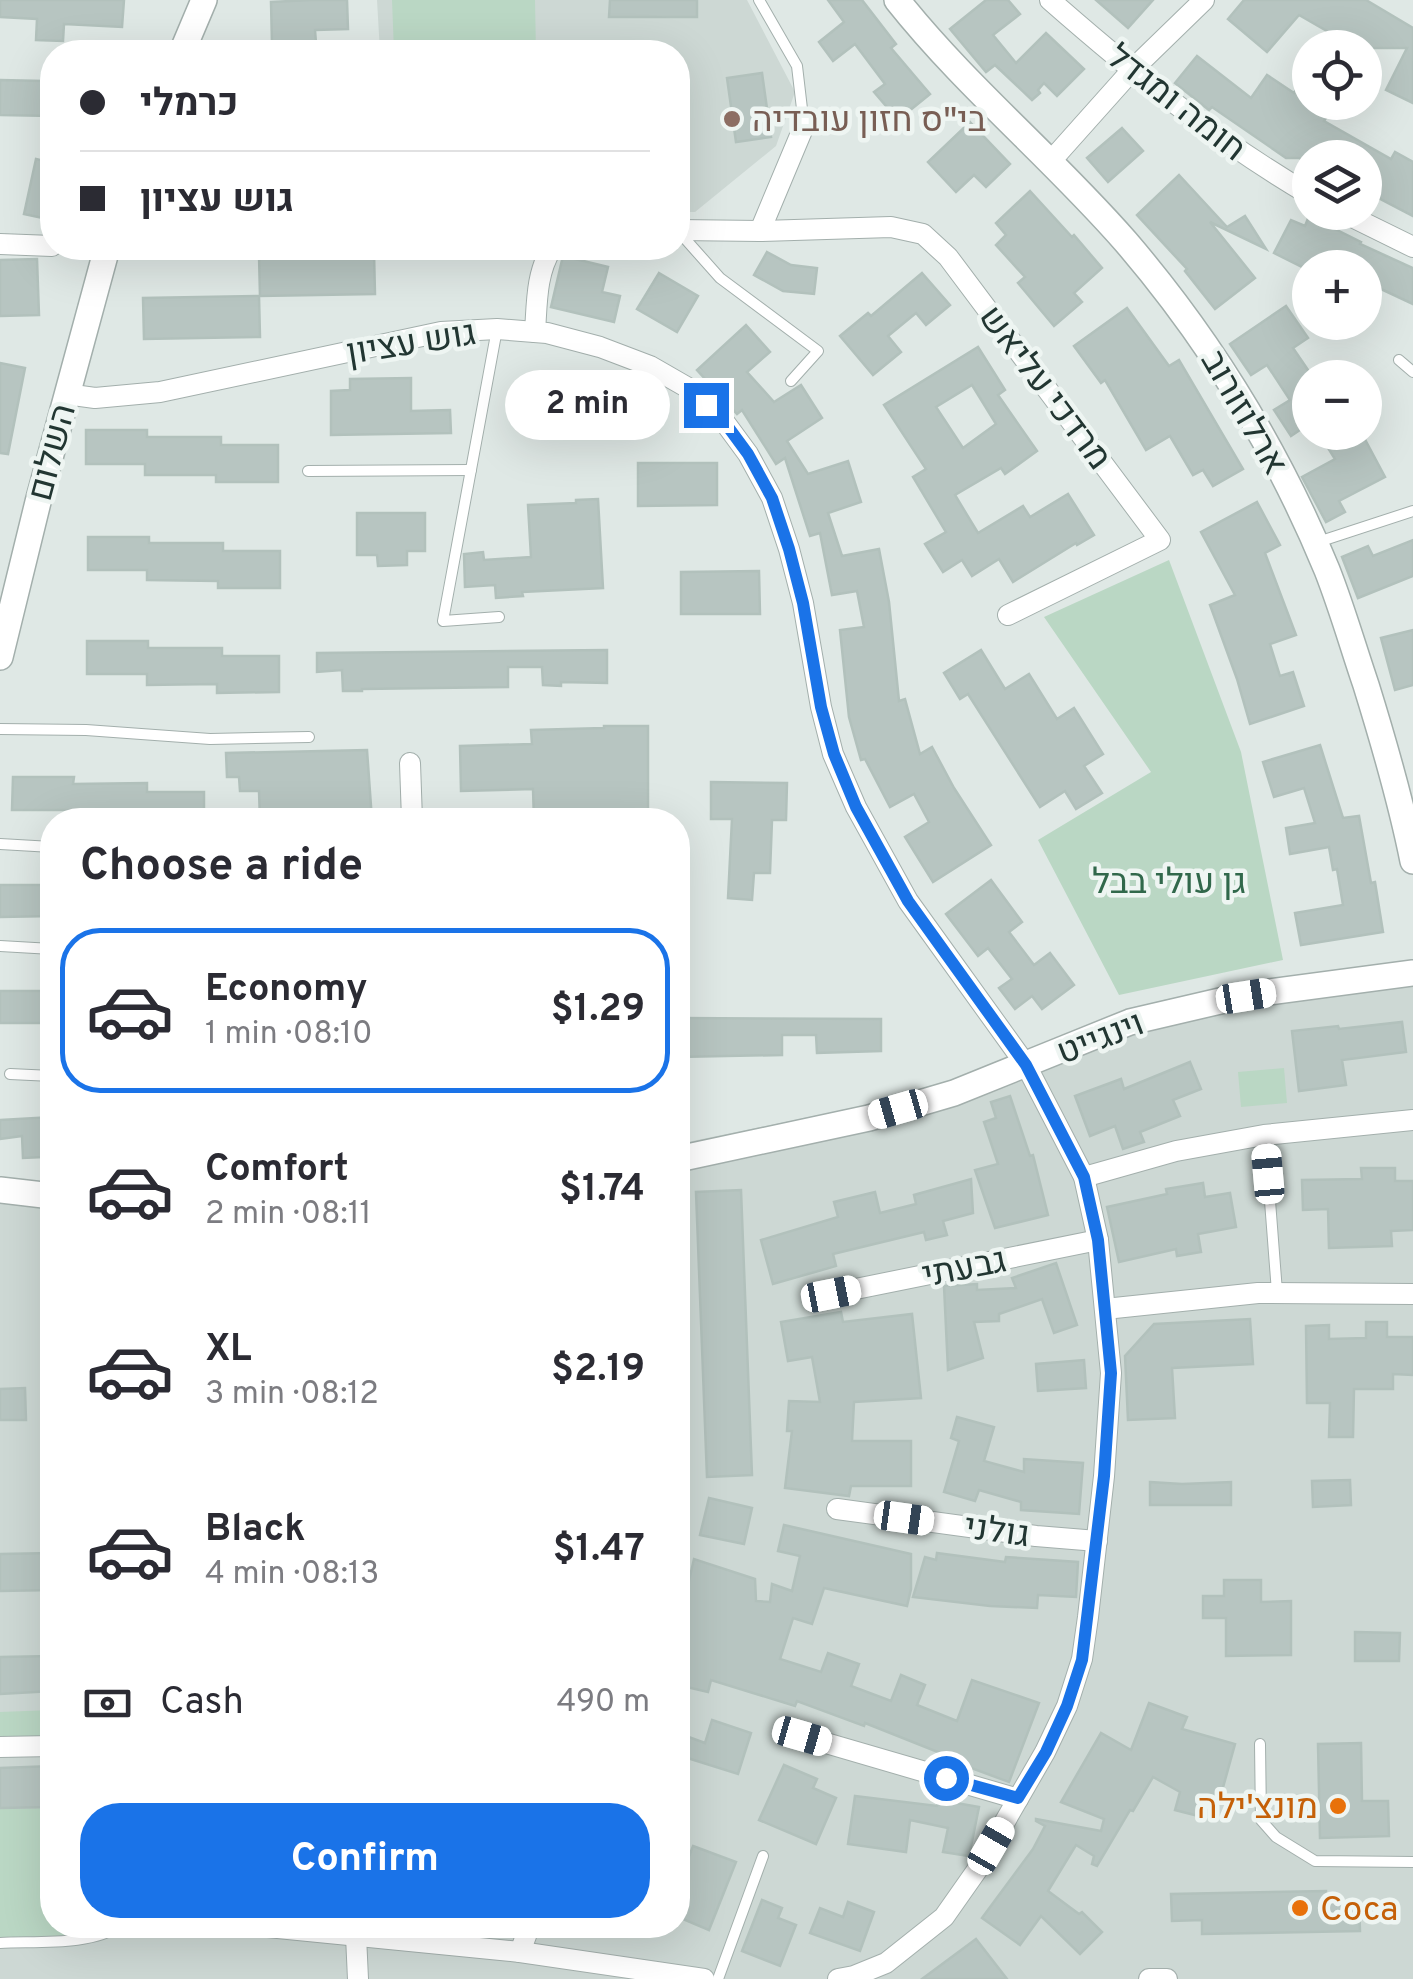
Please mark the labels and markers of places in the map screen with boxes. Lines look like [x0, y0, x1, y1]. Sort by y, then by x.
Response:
place label: בי"ס חזון עובדיה [752, 100, 986, 144]
marker: בי"ס חזון עובדיה [721, 108, 743, 130]
place label: מונצ'ילה [1197, 1787, 1318, 1831]
marker: מונצ'ילה [1327, 1795, 1349, 1817]
place label: Coca [1320, 1889, 1398, 1933]
marker: Coca [1289, 1897, 1311, 1919]

